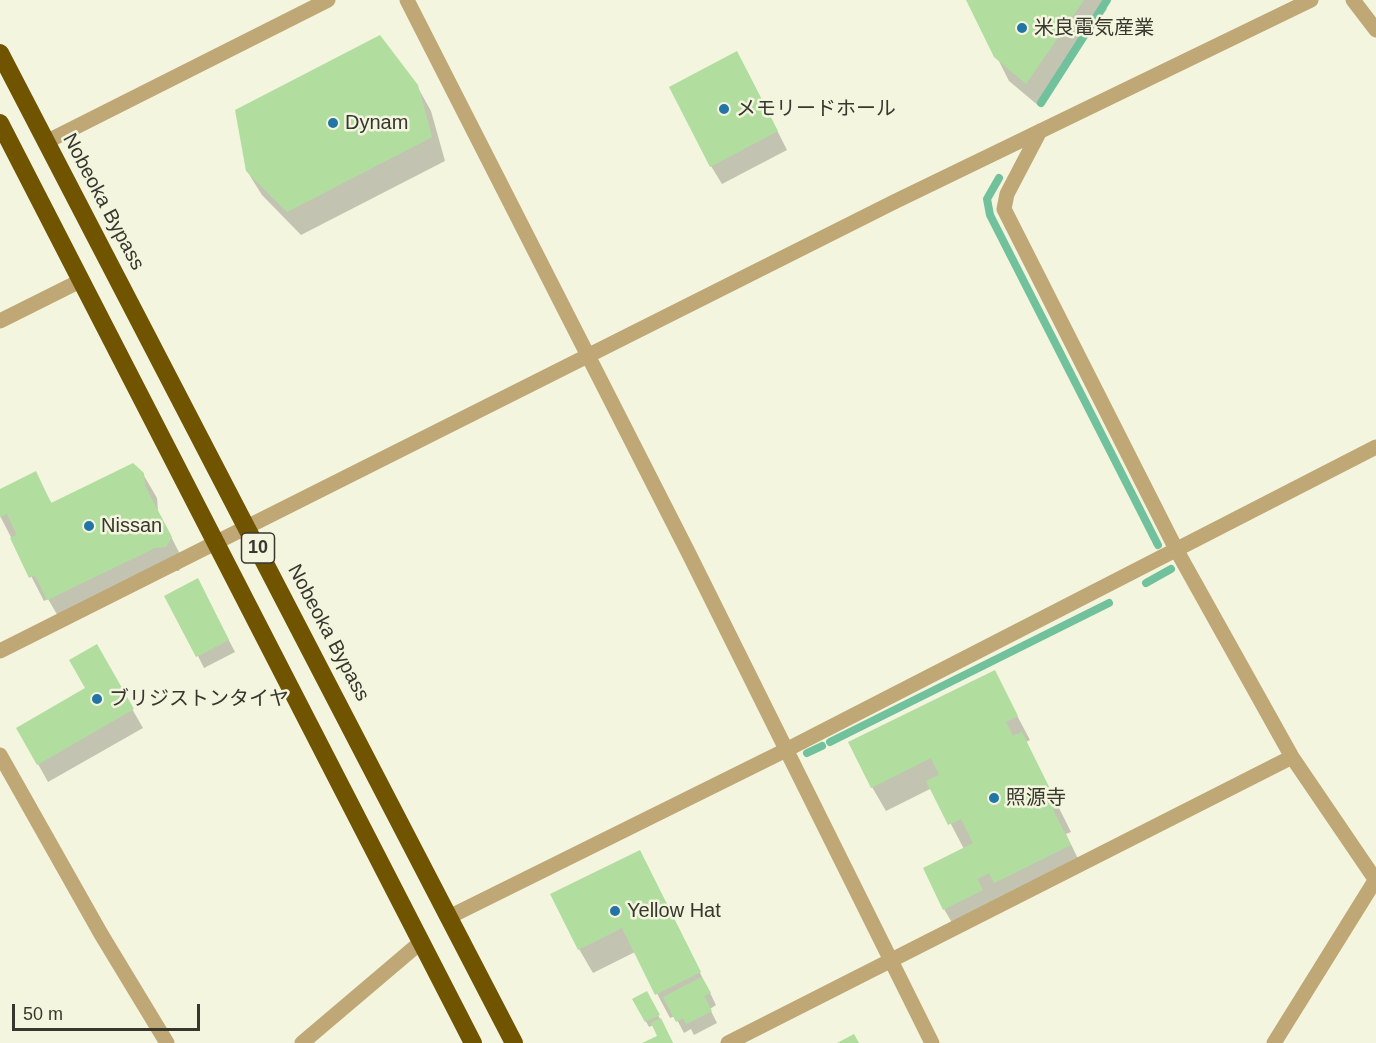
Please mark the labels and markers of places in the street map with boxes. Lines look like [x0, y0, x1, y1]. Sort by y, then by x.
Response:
place label: 米良電気産業 [1034, 16, 1154, 40]
marker: 米良電気産業 [1015, 21, 1029, 35]
place label: メモリードホール [736, 97, 896, 121]
marker: メモリードホール [717, 102, 731, 116]
place label: Dynam [345, 111, 408, 135]
marker: Dynam [326, 116, 340, 130]
place label: Nissan [101, 514, 162, 538]
marker: Nissan [82, 519, 96, 533]
place label: ブリジストンタイヤ [109, 687, 289, 711]
marker: ブリジストンタイヤ [90, 692, 104, 706]
place label: 照源寺 [1006, 786, 1066, 810]
marker: 照源寺 [987, 791, 1001, 805]
place label: Yellow Hat [627, 899, 721, 923]
marker: Yellow Hat [608, 904, 622, 918]

